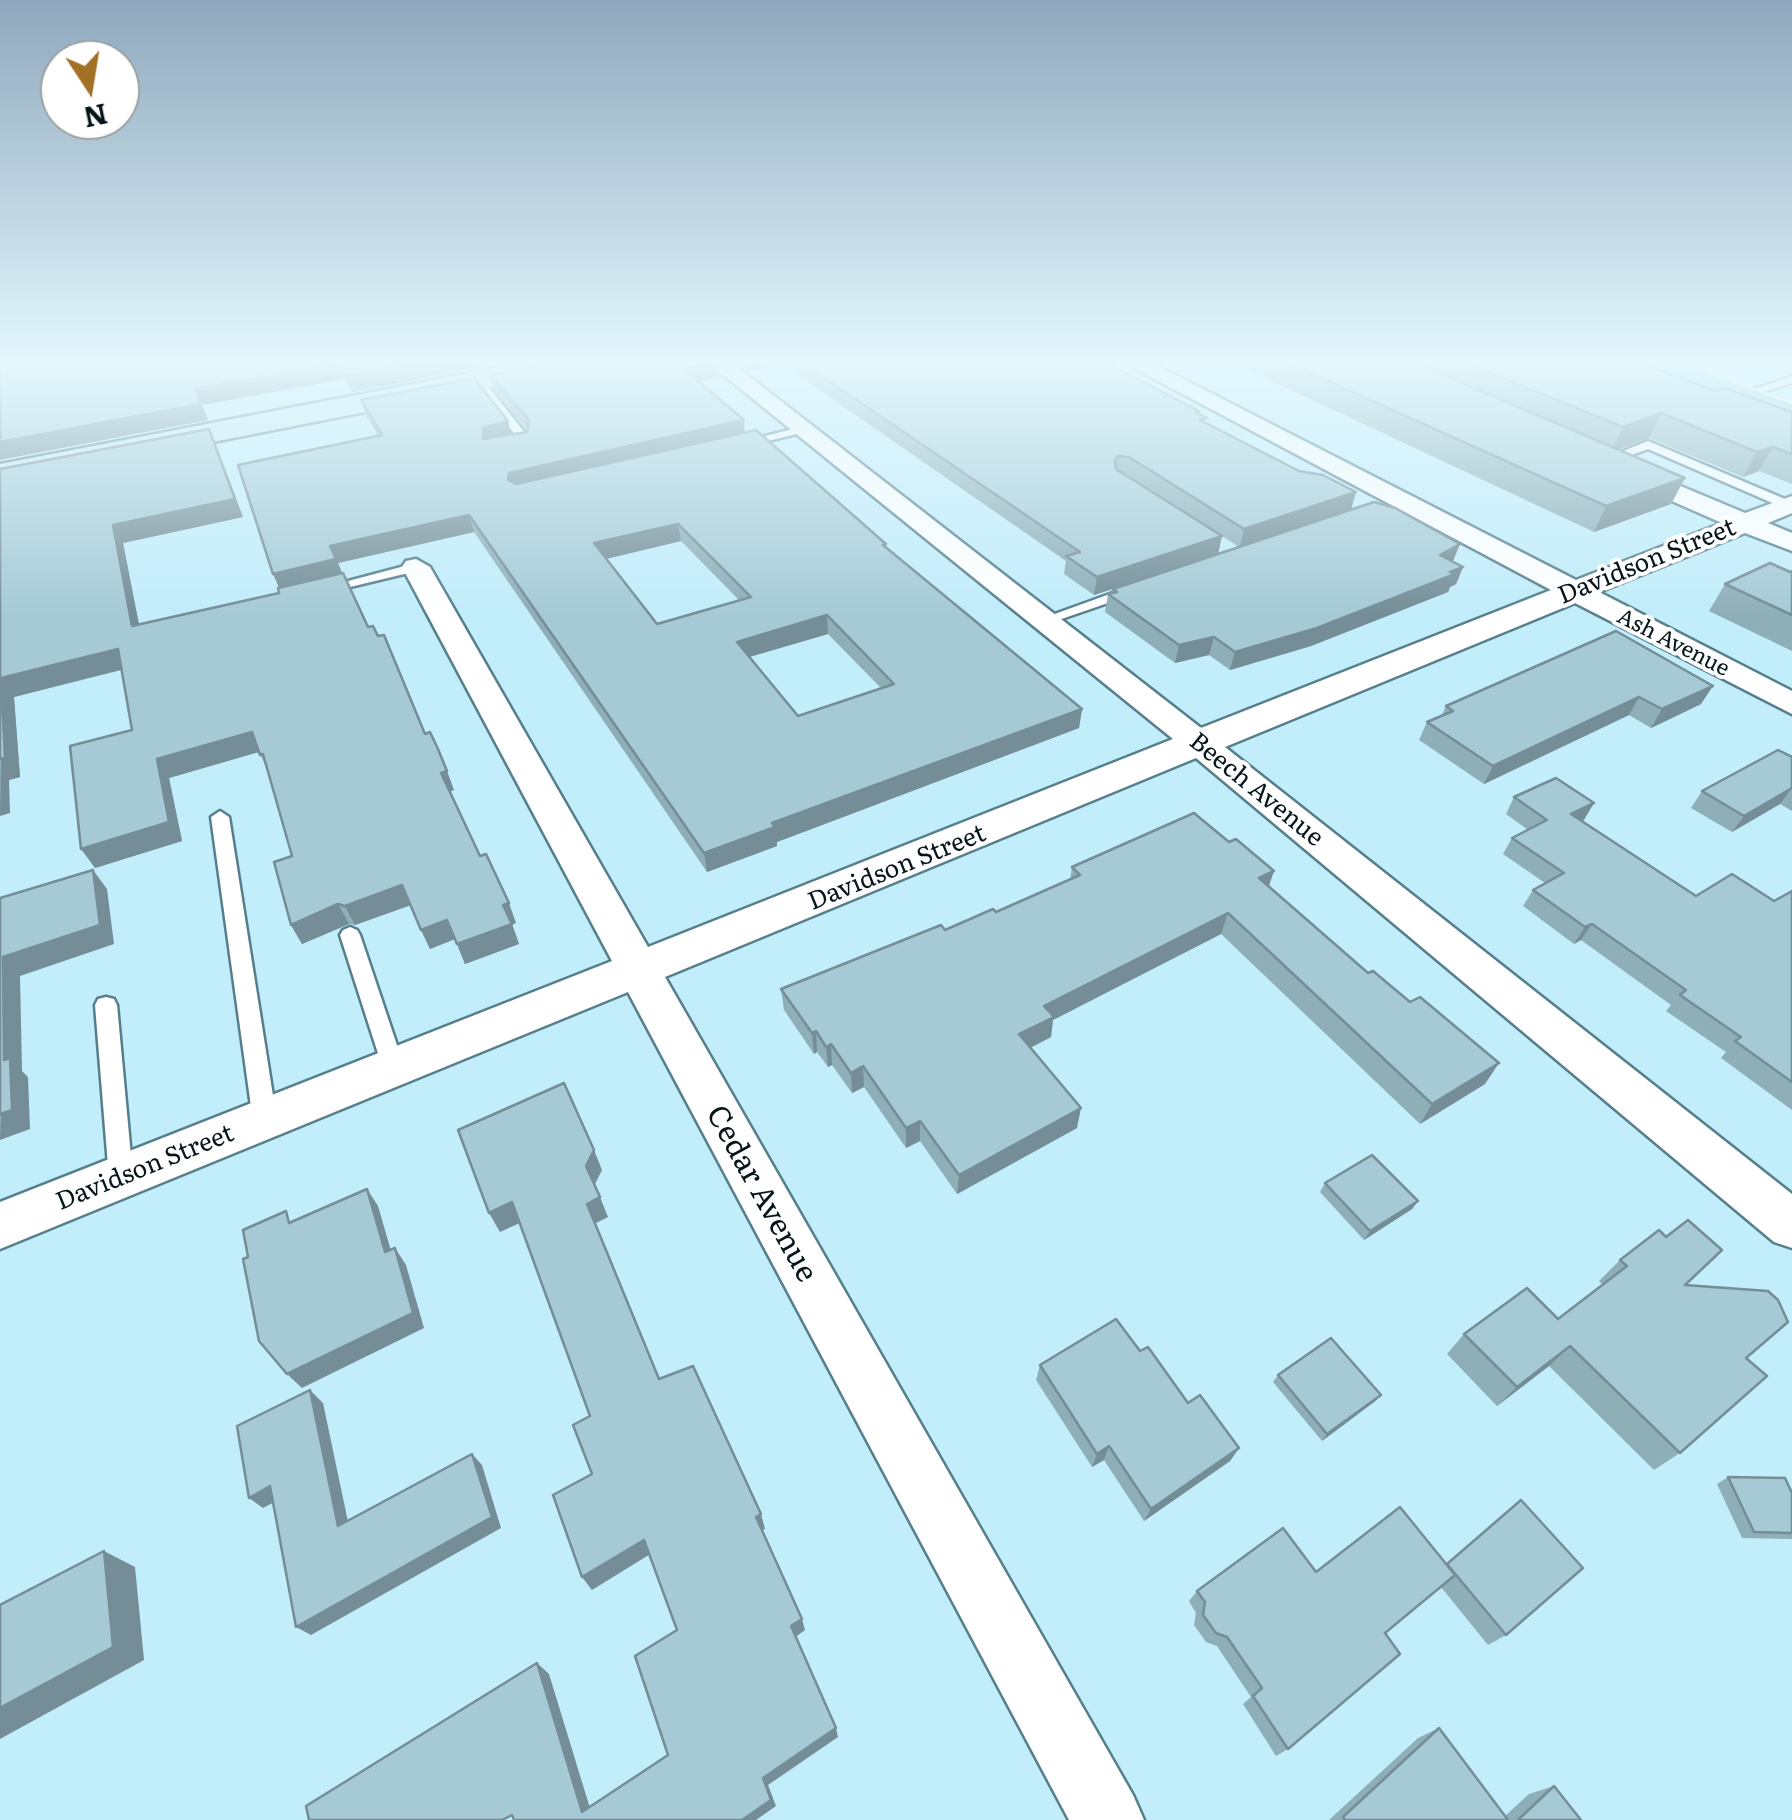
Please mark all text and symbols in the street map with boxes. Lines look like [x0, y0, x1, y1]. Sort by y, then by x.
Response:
north arrow [40, 40, 140, 140]
text: N [80, 94, 112, 140]
street label: Davidson Street [1554, 513, 1740, 611]
street label: Ash Avenue [1613, 603, 1733, 683]
street label: Beech Avenue [1183, 727, 1329, 853]
street label: Davidson Street [804, 819, 990, 917]
street label: Cedar Avenue [698, 1099, 824, 1289]
street label: Davidson Street [52, 1119, 238, 1217]

